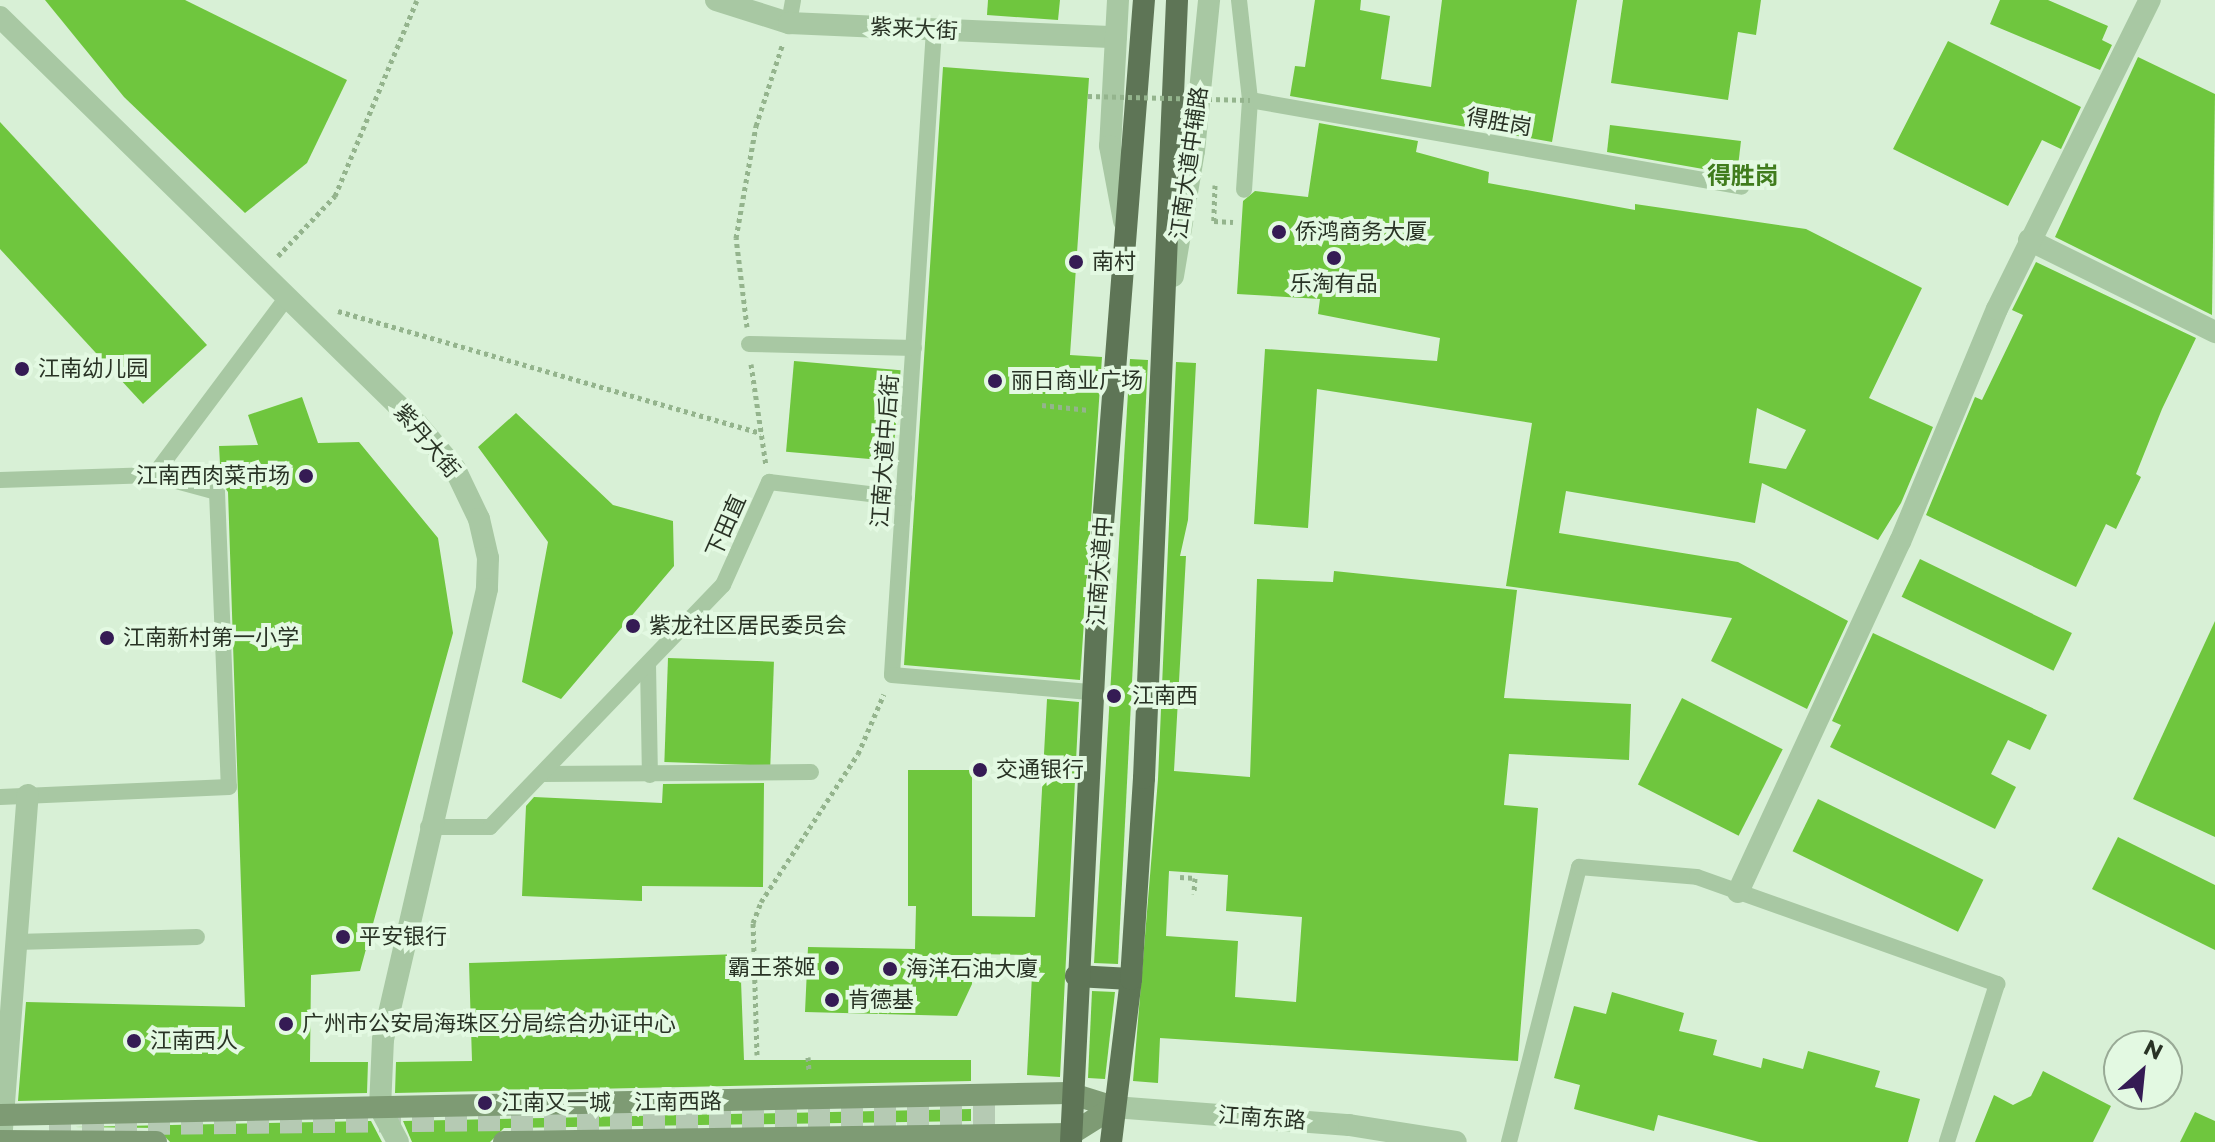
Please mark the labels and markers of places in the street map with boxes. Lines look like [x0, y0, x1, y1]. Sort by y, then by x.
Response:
place label: 侨鸿商务大厦 [1295, 219, 1427, 245]
marker: 侨鸿商务大厦 [1270, 223, 1288, 241]
place label: 南村 [1092, 249, 1136, 275]
marker: 乐淘有品 [1325, 249, 1343, 267]
marker: 南村 [1067, 253, 1085, 271]
place label: 乐淘有品 [1290, 271, 1378, 297]
place label: 江南幼儿园 [38, 356, 148, 382]
marker: 江南幼儿园 [13, 360, 31, 378]
place label: 丽日商业广场 [1011, 368, 1143, 394]
marker: 丽日商业广场 [986, 372, 1004, 390]
place label: 江南西肉菜市场 [136, 463, 290, 489]
marker: 江南西肉菜市场 [297, 467, 315, 485]
place label: 紫龙社区居民委员会 [649, 613, 847, 639]
marker: 紫龙社区居民委员会 [624, 617, 642, 635]
place label: 江南新村第一小学 [123, 625, 299, 651]
marker: 江南新村第一小学 [98, 629, 116, 647]
place label: 江南西 [1132, 683, 1198, 709]
marker: 江南西 [1103, 685, 1125, 707]
place label: 交通银行 [996, 757, 1084, 783]
marker: 交通银行 [971, 761, 989, 779]
place label: 平安银行 [359, 924, 447, 950]
marker: 平安银行 [334, 928, 352, 946]
place label: 霸王茶姬 [728, 955, 816, 981]
place label: 海洋石油大廈 [906, 956, 1038, 982]
marker: 霸王茶姬 [823, 959, 841, 977]
marker: 海洋石油大廈 [881, 960, 899, 978]
place label: 肯德基 [848, 987, 914, 1013]
marker: 肯德基 [823, 991, 841, 1009]
place label: 广州市公安局海珠区分局综合办证中心 [302, 1011, 676, 1037]
marker: 广州市公安局海珠区分局综合办证中心 [277, 1015, 295, 1033]
place label: 江南西人 [150, 1028, 238, 1054]
marker: 江南西人 [125, 1032, 143, 1050]
place label: 江南又一城 [501, 1090, 611, 1116]
marker: 江南又一城 [476, 1094, 494, 1112]

